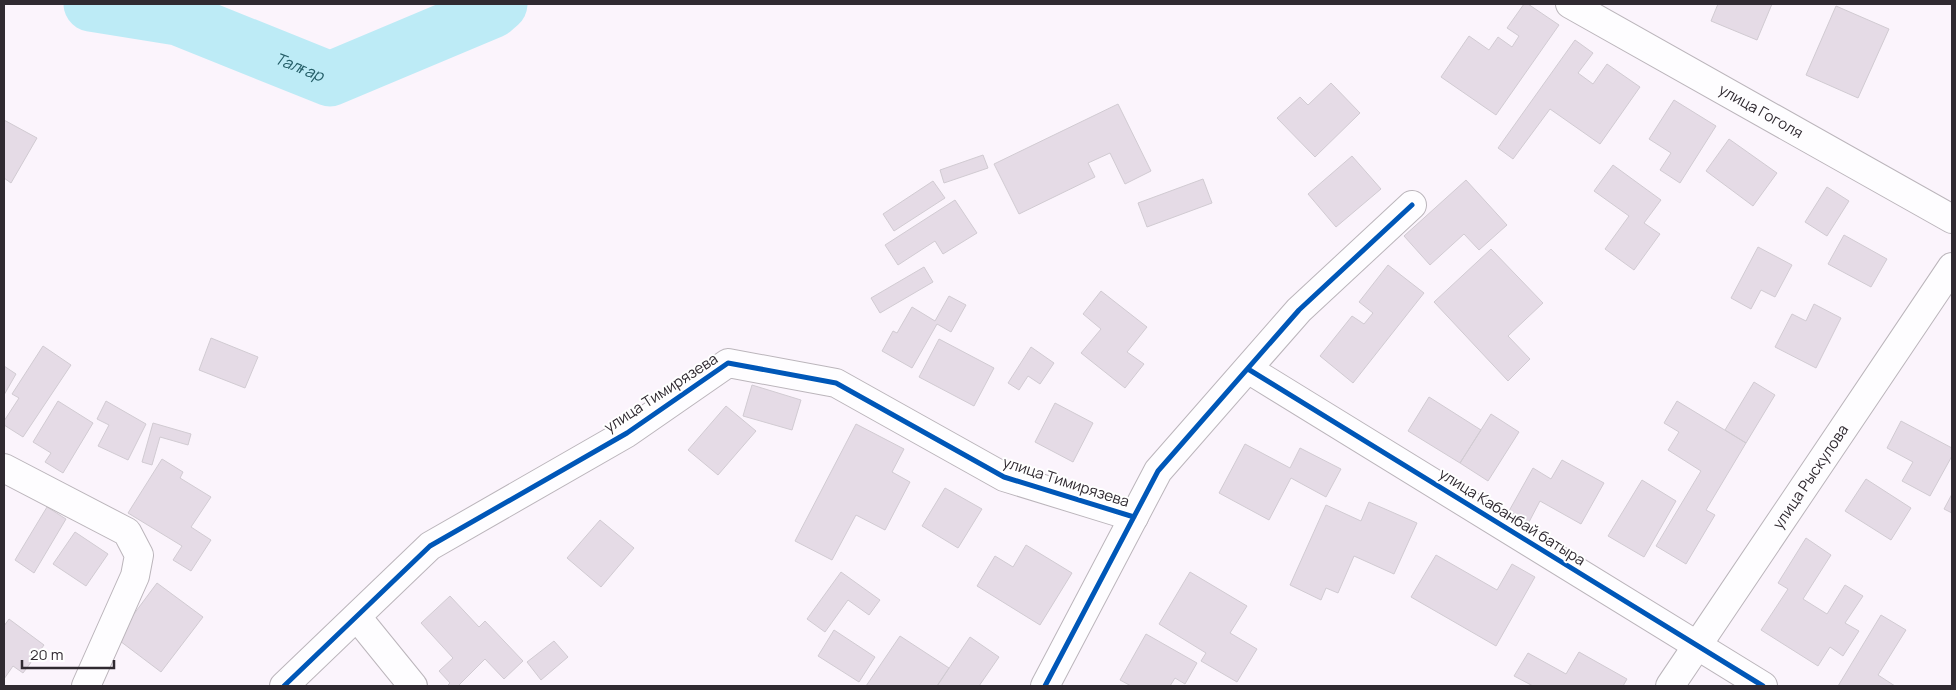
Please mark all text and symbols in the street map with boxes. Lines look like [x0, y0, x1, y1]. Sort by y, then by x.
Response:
water label: Талғар [272, 47, 329, 87]
street label: улица Гоголя [1715, 79, 1807, 143]
street label: улица Тимирязева [600, 348, 722, 437]
street label: улица Рыскулова [1768, 420, 1853, 533]
street label: улица Тимирязева [1000, 451, 1132, 512]
street label: улица Кабанбай батыра [1435, 463, 1590, 570]
scale bar [22, 638, 115, 670]
text: 20 m [30, 644, 63, 665]

